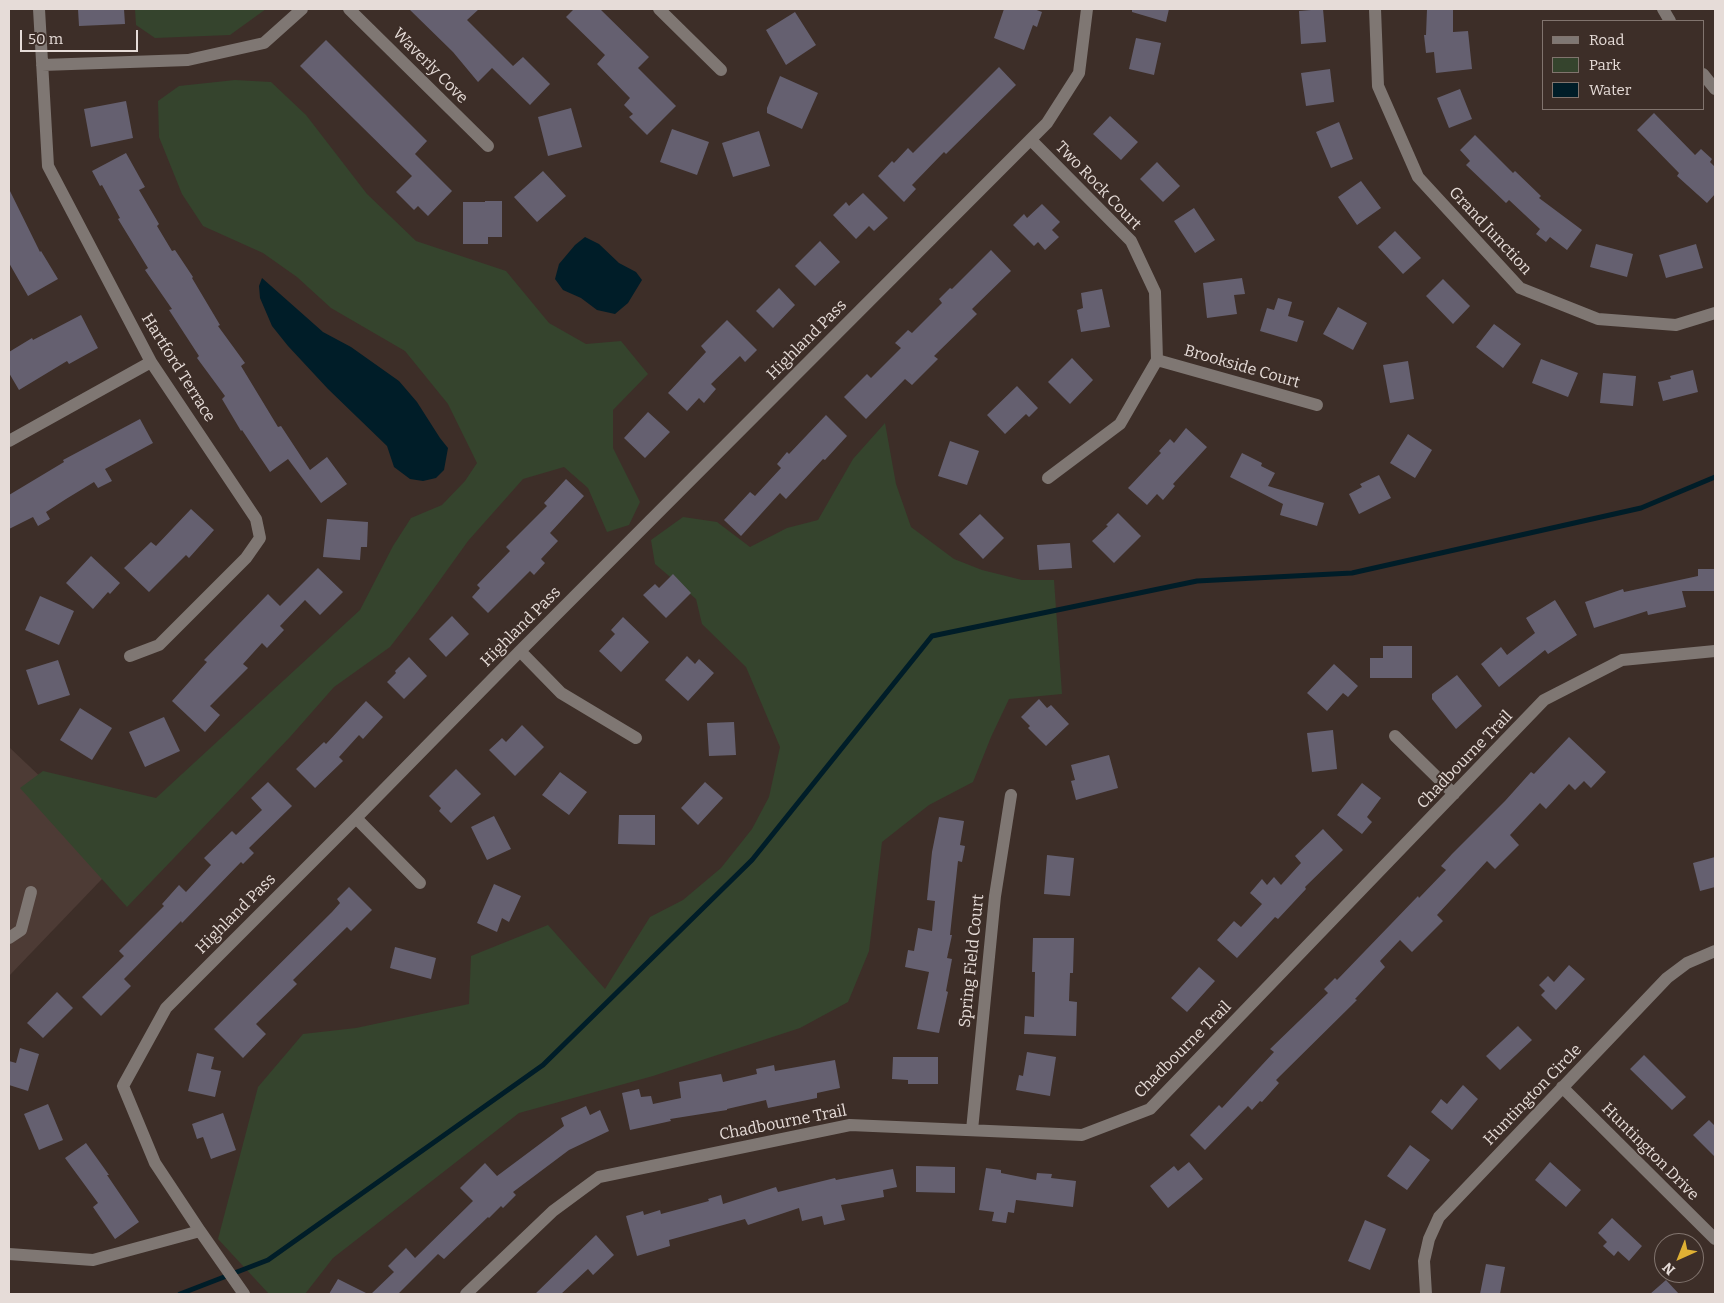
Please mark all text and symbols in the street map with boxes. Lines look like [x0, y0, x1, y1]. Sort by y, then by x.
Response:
scale bar [22, 20, 140, 52]
legend [1542, 20, 1704, 110]
street label: Waverly Cove [388, 24, 472, 108]
text: 50 m [28, 30, 63, 48]
text: Road [1589, 31, 1624, 49]
text: Park [1589, 56, 1621, 74]
text: Water [1589, 81, 1631, 99]
street label: Two Rock Court [1051, 138, 1145, 234]
street label: Grand Junction [1444, 183, 1536, 279]
street label: Highland Pass [763, 296, 851, 384]
street label: Hartford Terrace [137, 310, 219, 426]
street label: Brookside Court [1182, 341, 1302, 393]
street label: Highland Pass [477, 583, 565, 671]
street label: Chadbourne Trail [1413, 707, 1517, 813]
street label: Highland Pass [192, 870, 280, 958]
street label: Spring Field Court [955, 893, 989, 1029]
street label: Chadbourne Trail [1131, 998, 1235, 1102]
street label: Huntington Circle [1480, 1040, 1586, 1150]
street label: Huntington Drive [1597, 1099, 1703, 1205]
street label: Chadbourne Trail [718, 1101, 848, 1145]
north arrow [1654, 1233, 1704, 1283]
text: N [1659, 1259, 1679, 1278]

